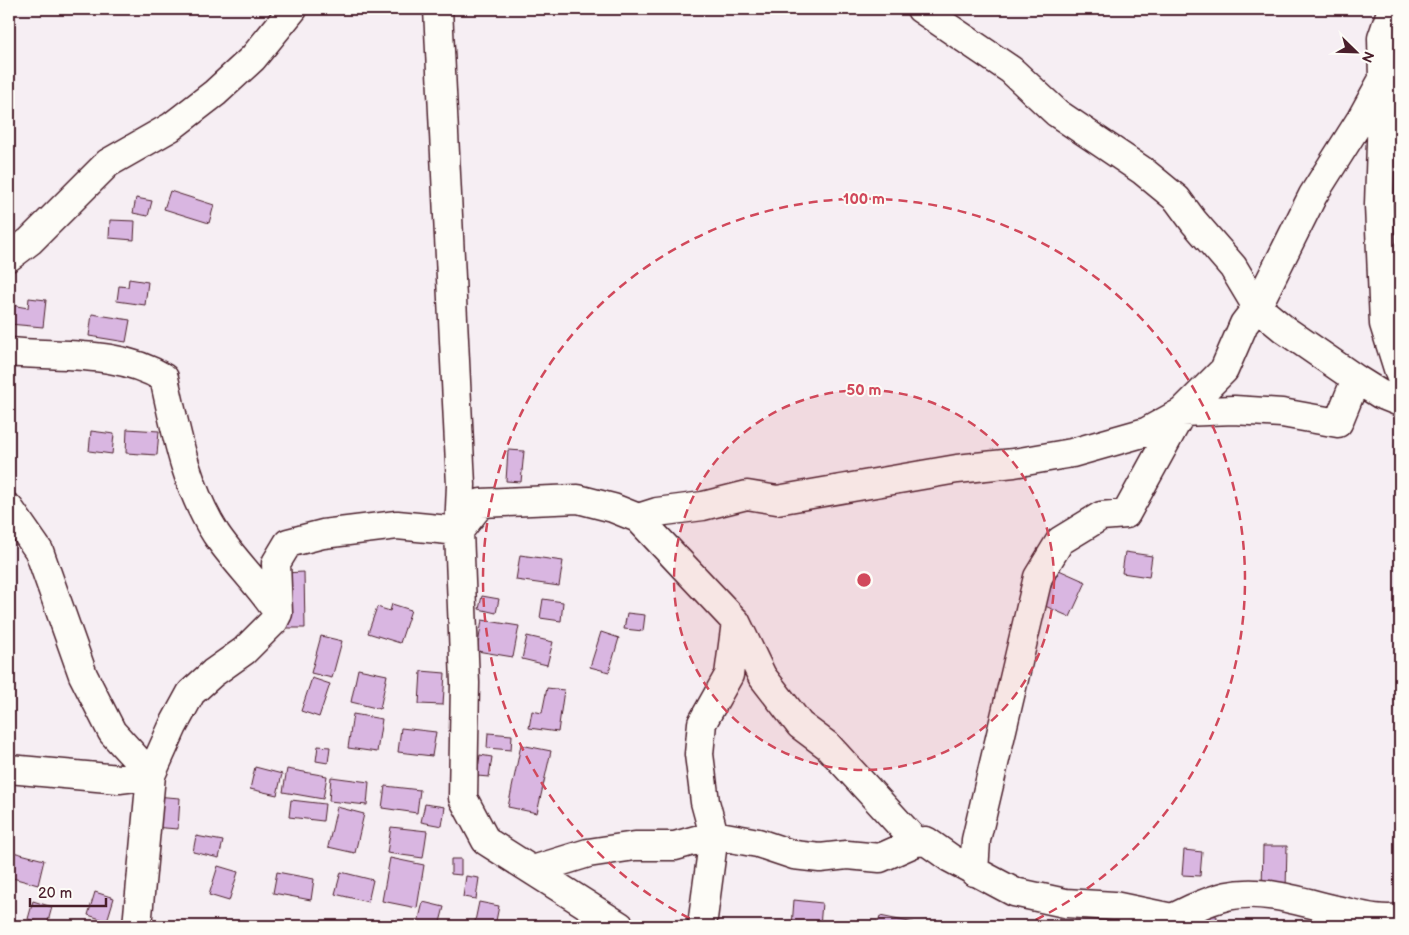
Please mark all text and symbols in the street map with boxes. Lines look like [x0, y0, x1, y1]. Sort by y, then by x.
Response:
north arrow [1332, 28, 1382, 78]
text: N [1358, 49, 1377, 65]
text: 100 m [843, 190, 885, 209]
text: 50 m [847, 381, 882, 400]
centre of rings [855, 571, 873, 589]
scale bar [30, 875, 106, 907]
text: 20 m [38, 884, 72, 903]

